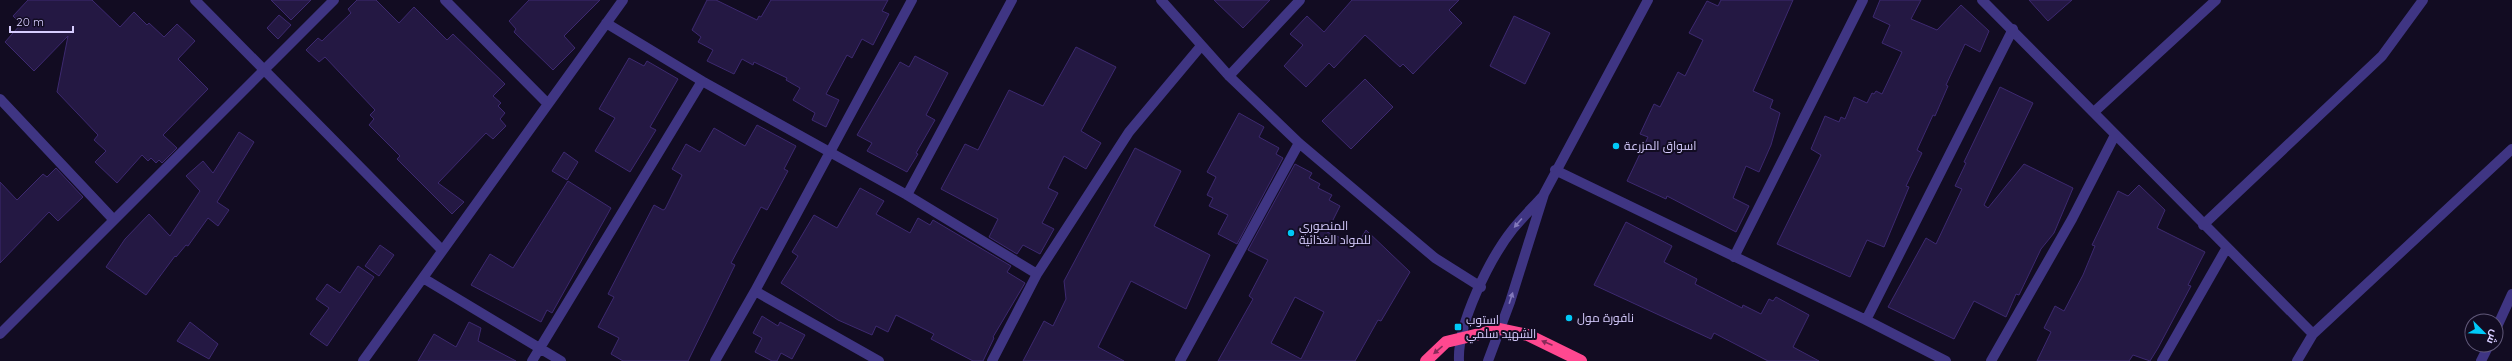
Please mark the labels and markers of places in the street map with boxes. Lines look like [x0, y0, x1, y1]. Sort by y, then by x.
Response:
place label: اسواق المزرعة [1624, 138, 1696, 153]
marker: اسواق المزرعة [1611, 141, 1621, 151]
place label: المنصوري للمواد الغذائية [1299, 218, 1371, 247]
marker: المنصوري للمواد الغذائية [1286, 228, 1296, 238]
place label: نافورة مول [1577, 310, 1634, 325]
place label: استوب الشهيد سلمي [1466, 312, 1536, 344]
marker: نافورة مول [1564, 313, 1574, 323]
marker: استوب الشهيد سلمي [1453, 322, 1463, 332]

